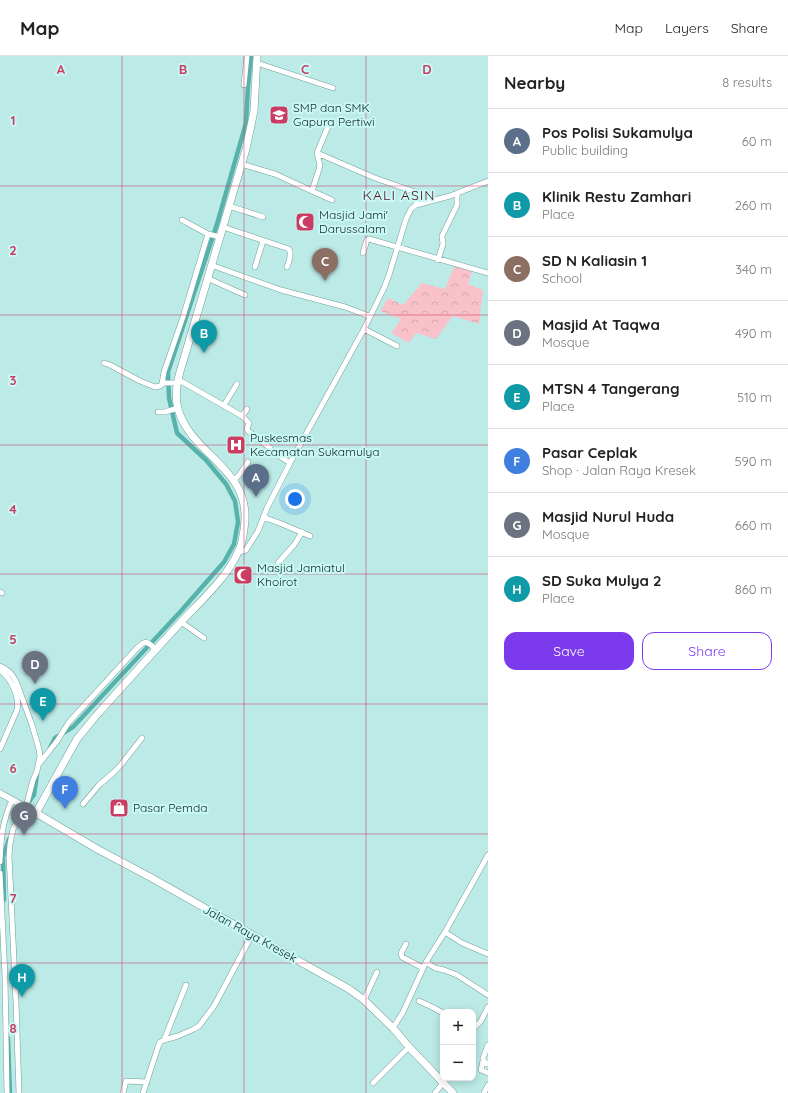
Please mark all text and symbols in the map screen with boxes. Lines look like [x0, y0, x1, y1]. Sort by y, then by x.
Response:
text: Map [20, 16, 59, 40]
text: Map [614, 19, 643, 37]
text: Layers [665, 19, 709, 37]
text: Share [731, 19, 768, 37]
text: A [57, 61, 66, 77]
text: B [179, 61, 187, 77]
text: C [301, 61, 309, 77]
text: D [422, 61, 432, 77]
text: Nearby [504, 72, 565, 93]
text: 8 results [722, 74, 772, 90]
place label: SMP dan SMK Gapura Pertiwi [293, 100, 375, 129]
school or university icon: SMP dan SMK Gapura Pertiwi [268, 104, 290, 126]
text: 1 [10, 112, 16, 128]
text: Pos Polisi Sukamulya [542, 123, 693, 142]
text: A [513, 133, 521, 149]
text: 60 m [742, 133, 772, 149]
text: Public building [542, 142, 628, 158]
district label: KALI ASIN [363, 186, 435, 204]
text: Klinik Restu Zamhari [542, 187, 691, 206]
text: B [513, 197, 521, 213]
text: 260 m [735, 197, 772, 213]
text: Place [542, 206, 575, 222]
place label: Masjid Jami' Darussalam [319, 207, 388, 236]
mosque icon: Masjid Jami' Darussalam [294, 211, 316, 233]
text: 2 [9, 242, 17, 258]
pin: C [312, 248, 338, 281]
text: SD N Kaliasin 1 [542, 251, 647, 270]
text: C [513, 261, 521, 277]
text: 340 m [735, 261, 772, 277]
text: School [542, 270, 582, 286]
text: Masjid At Taqwa [542, 315, 660, 334]
pin: B [191, 320, 217, 353]
text: D [512, 325, 522, 341]
text: 490 m [735, 325, 772, 341]
text: Mosque [542, 334, 589, 350]
text: 3 [10, 372, 17, 388]
text: MTSN 4 Tangerang [542, 379, 680, 398]
text: E [513, 389, 521, 405]
text: 510 m [737, 389, 772, 405]
text: Place [542, 398, 575, 414]
place label: Puskesmas Kecamatan Sukamulya [250, 430, 380, 459]
hospital icon: Puskesmas Kecamatan Sukamulya [225, 434, 247, 456]
text: Pasar Ceplak [542, 443, 638, 462]
text: F [513, 453, 521, 469]
text: 590 m [735, 453, 772, 469]
text: Shop · Jalan Raya Kresek [542, 462, 696, 478]
pin: A [243, 464, 269, 497]
your location [285, 489, 305, 509]
text: 4 [9, 501, 17, 517]
text: Masjid Nurul Huda [542, 507, 674, 526]
text: G [512, 517, 522, 533]
text: 660 m [735, 517, 772, 533]
text: Mosque [542, 526, 589, 542]
place label: Masjid Jamiatul Khoirot [257, 560, 345, 589]
mosque icon: Masjid Jamiatul Khoirot [232, 564, 254, 586]
text: SD Suka Mulya 2 [542, 571, 662, 590]
text: H [512, 581, 522, 597]
text: 860 m [735, 581, 772, 597]
text: Place [542, 590, 575, 606]
text: 5 [9, 631, 17, 647]
button: Save [504, 632, 634, 670]
button: Share [642, 632, 772, 670]
pin: D [22, 651, 48, 684]
pin: E [30, 688, 56, 721]
text: 6 [9, 760, 17, 776]
pin: F [52, 776, 78, 809]
shop icon: Pasar Pemda [108, 797, 130, 819]
place label: Pasar Pemda [133, 800, 208, 815]
pin: G [11, 802, 37, 835]
text: 7 [9, 890, 17, 906]
street label: Jalan Raya Kresek [201, 902, 300, 966]
pin: H [9, 964, 35, 997]
map controls [440, 1009, 476, 1081]
button: + [440, 1009, 476, 1045]
text: 8 [9, 1020, 17, 1036]
button: − [440, 1045, 476, 1081]

